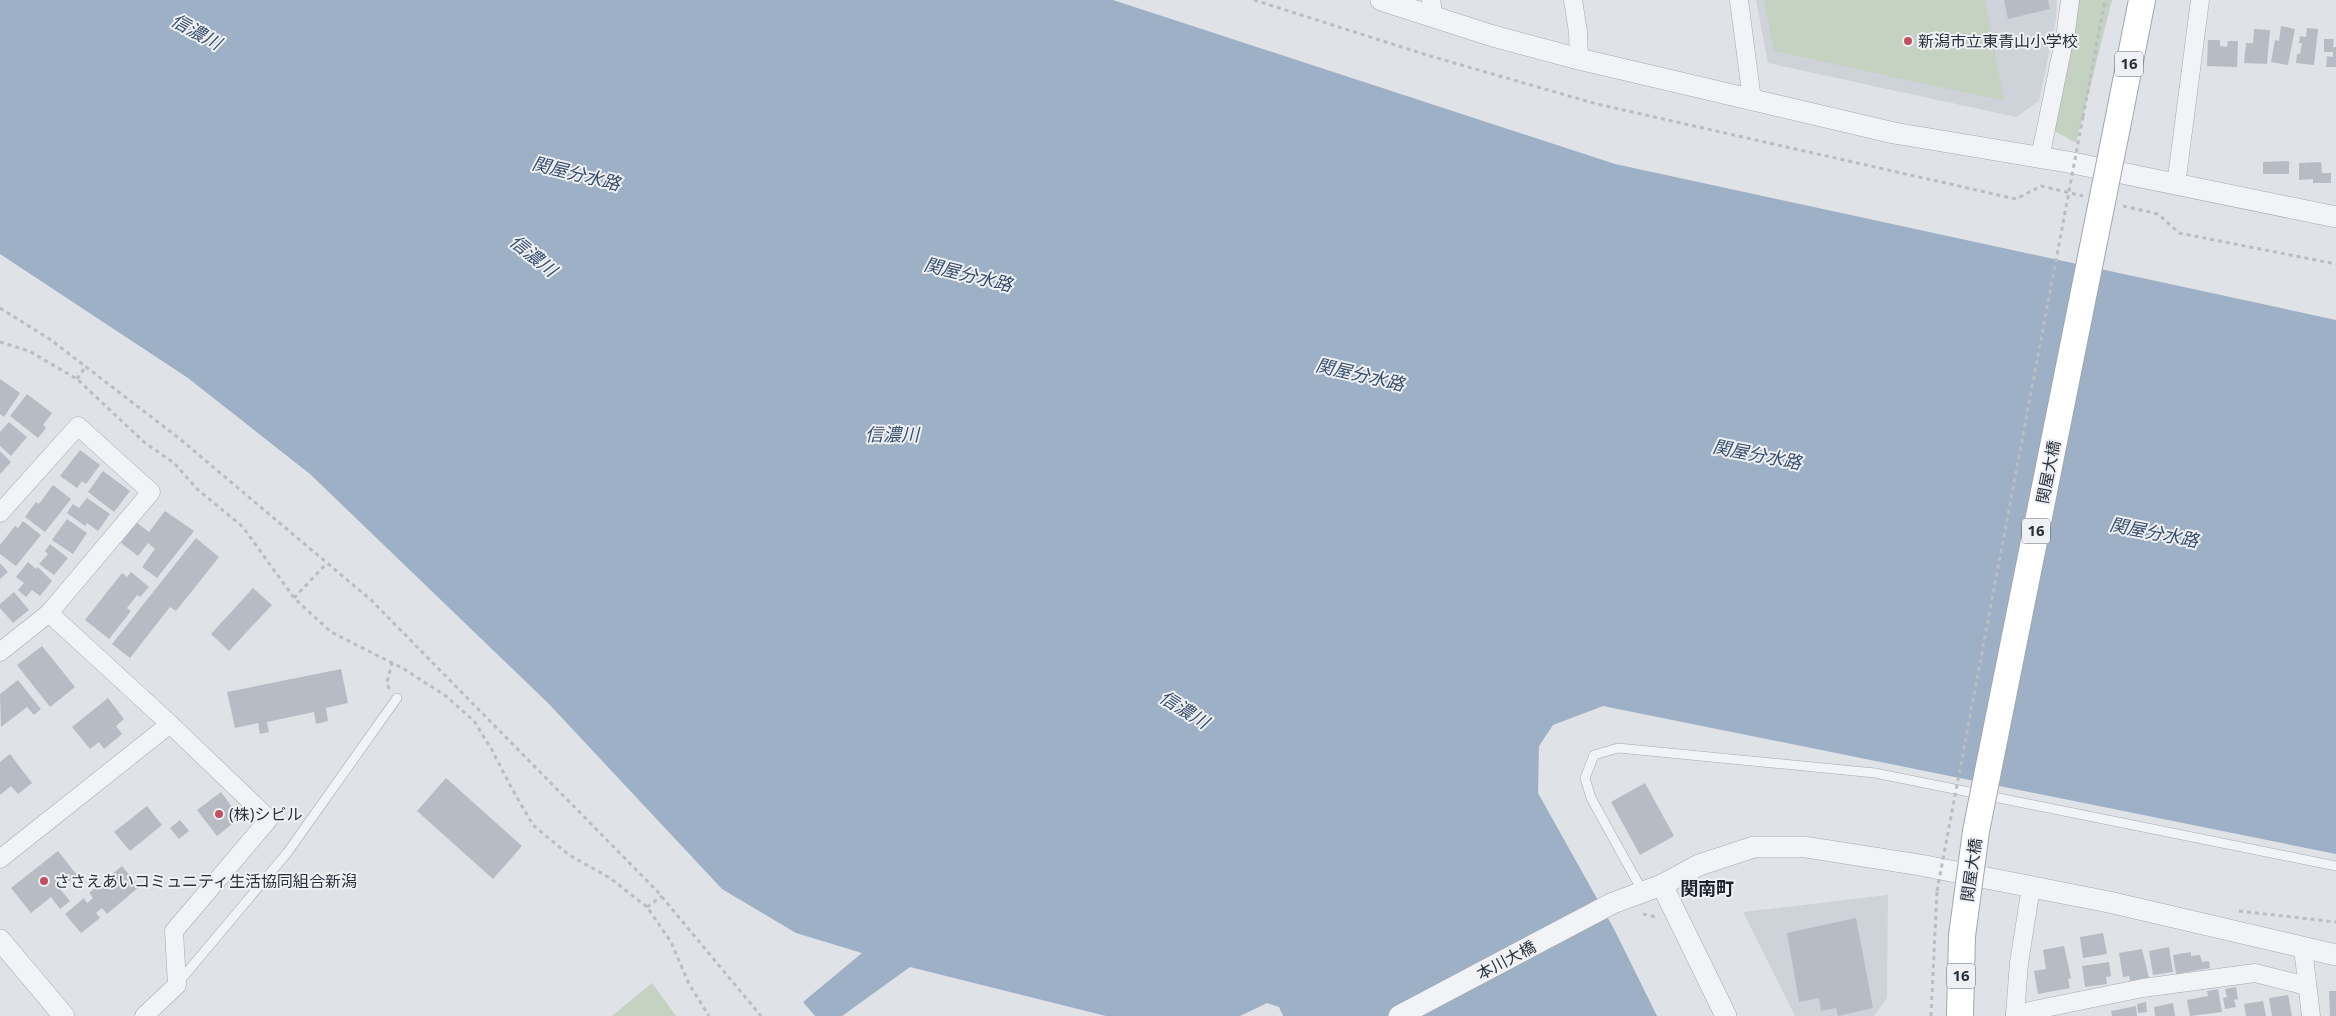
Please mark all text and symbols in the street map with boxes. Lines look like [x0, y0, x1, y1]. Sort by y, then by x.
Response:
water label: 信濃川 [167, 8, 228, 56]
place label: 新潟市立東青山小学校 [1918, 30, 2078, 52]
marker: 新潟市立東青山小学校 [1902, 35, 1914, 47]
road number: 16 [2115, 52, 2143, 76]
water label: 関屋分水路 [530, 150, 625, 196]
water label: 信濃川 [505, 229, 564, 283]
water label: 関屋分水路 [922, 251, 1017, 297]
water label: 関屋分水路 [1314, 352, 1409, 396]
water label: 信濃川 [865, 422, 921, 446]
water label: 関屋分水路 [1711, 434, 1806, 475]
street label: 関屋大橋 [2031, 438, 2065, 506]
water label: 関屋分水路 [2108, 512, 2203, 553]
road number: 16 [2022, 518, 2050, 544]
water label: 信濃川 [1155, 685, 1215, 735]
place label: (株)シビル [229, 803, 302, 825]
marker: (株)シビル [213, 808, 225, 820]
street label: 関屋大橋 [1956, 837, 1986, 903]
place label: ささえあいコミュニティ生活協同組合新潟 [54, 870, 357, 892]
marker: ささえあいコミュニティ生活協同組合新潟 [38, 875, 50, 887]
district label: 関南町 [1680, 876, 1734, 900]
street label: 本川大橋 [1473, 935, 1539, 985]
road number: 16 [1947, 964, 1975, 988]

